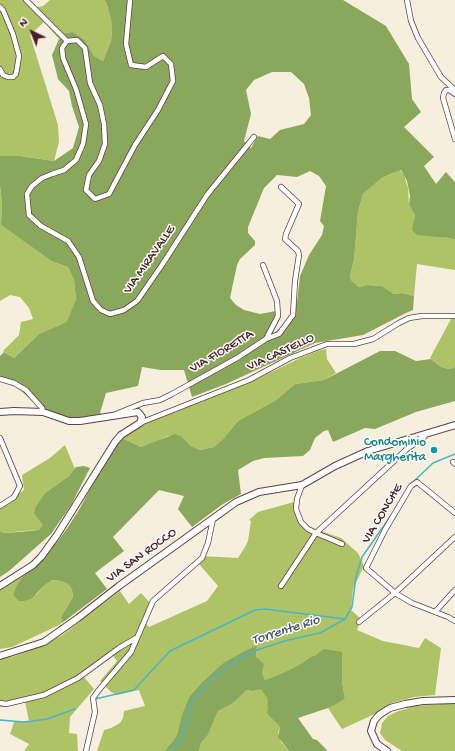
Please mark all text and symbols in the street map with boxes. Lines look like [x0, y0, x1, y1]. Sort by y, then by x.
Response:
north arrow [12, 12, 52, 52]
text: N [17, 16, 31, 30]
street label: VIA MIRAVALLE [121, 223, 179, 297]
street label: VIA FIORETTA [187, 327, 257, 377]
street label: VIA CASTELLO [245, 331, 317, 375]
place label: Condominio Margherita [364, 435, 426, 466]
marker: Condominio Margherita [429, 445, 439, 455]
street label: VIA CONCHE [359, 481, 407, 547]
street label: VIA SAN ROCCO [104, 525, 180, 587]
water label: Torrente Rio [250, 612, 322, 650]

